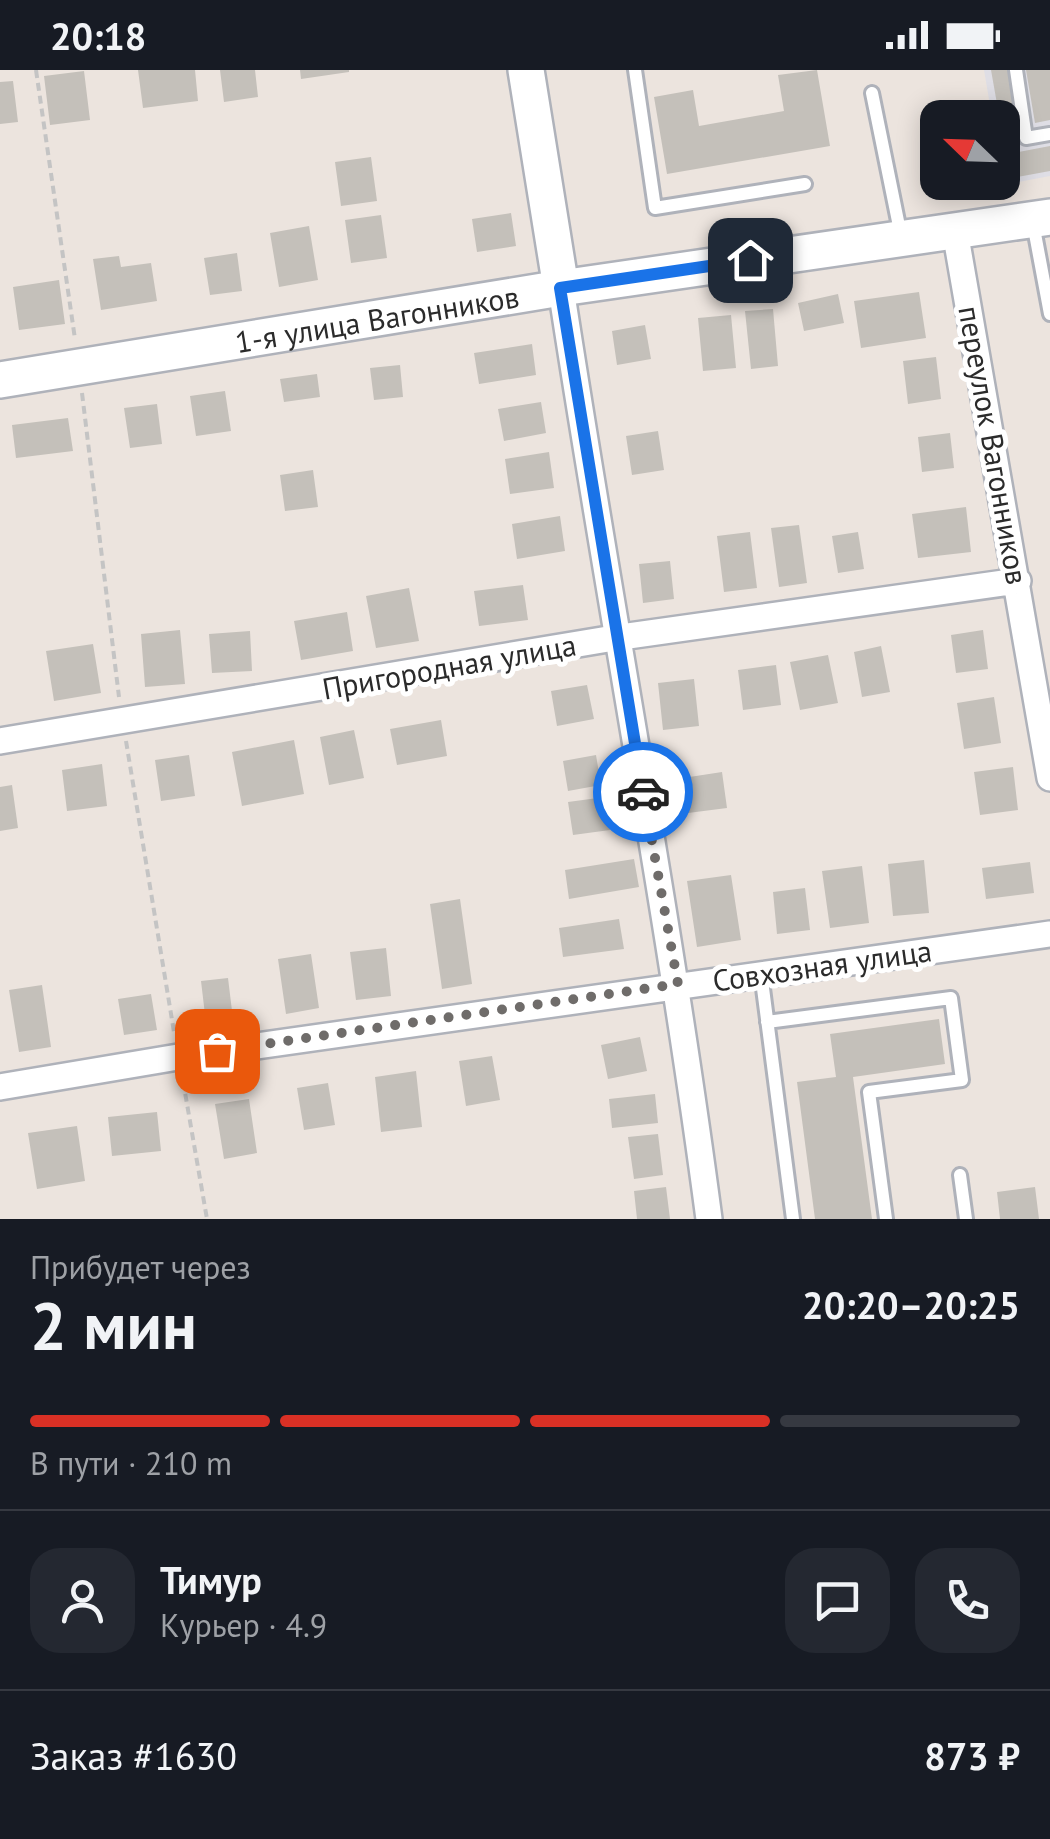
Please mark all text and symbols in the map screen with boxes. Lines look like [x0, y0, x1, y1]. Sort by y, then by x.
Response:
text: 20:18 [50, 11, 146, 60]
north arrow [920, 100, 1020, 200]
map controls [920, 100, 1020, 200]
pin [708, 218, 793, 303]
icon: home [723, 233, 778, 288]
street label: 1-я улица Вагонников [232, 276, 522, 361]
street label: переулок Вагонников [950, 303, 1038, 587]
street label: Пригородная улица [319, 624, 579, 708]
courier [593, 742, 693, 842]
icon: car [616, 765, 671, 820]
street label: Совхозная улица [710, 930, 934, 1000]
pin [175, 1009, 260, 1094]
icon: bag [190, 1024, 245, 1079]
text: Прибудет через [30, 1246, 251, 1288]
text: 20:20–20:25 [802, 1280, 1020, 1329]
text: 2 мин [30, 1283, 197, 1367]
text: В пути · 210 m [30, 1442, 232, 1484]
button: person [30, 1548, 135, 1653]
button: chat [785, 1548, 890, 1653]
button: phone [915, 1548, 1020, 1653]
text: Тимур [160, 1555, 262, 1604]
text: Курьер · 4.9 [160, 1604, 327, 1646]
text: Заказ #1630 [30, 1731, 237, 1780]
text: 873 ₽ [924, 1731, 1020, 1780]

